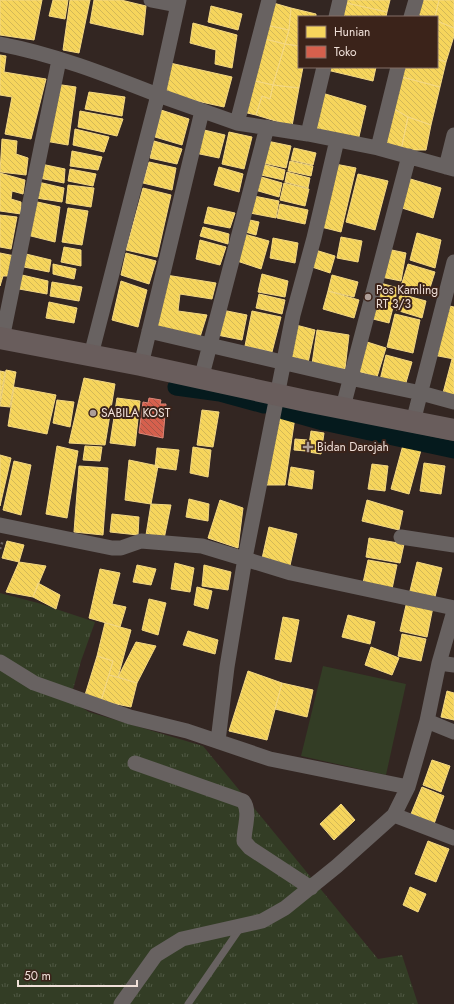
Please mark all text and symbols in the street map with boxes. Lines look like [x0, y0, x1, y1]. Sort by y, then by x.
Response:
legend [298, 16, 438, 68]
text: Hunian [334, 23, 370, 41]
text: Toko [334, 43, 357, 61]
place label: Pos Kamling RT 3/3 [376, 281, 438, 313]
marker: Pos Kamling RT 3/3 [363, 292, 373, 302]
place label: SABILA KOST [101, 404, 171, 422]
marker: SABILA KOST [88, 408, 98, 418]
place label: Bidan Darojah [317, 438, 389, 456]
marker: Bidan Darojah [302, 441, 314, 453]
scale bar [18, 962, 137, 988]
text: 50 m [24, 967, 51, 985]

